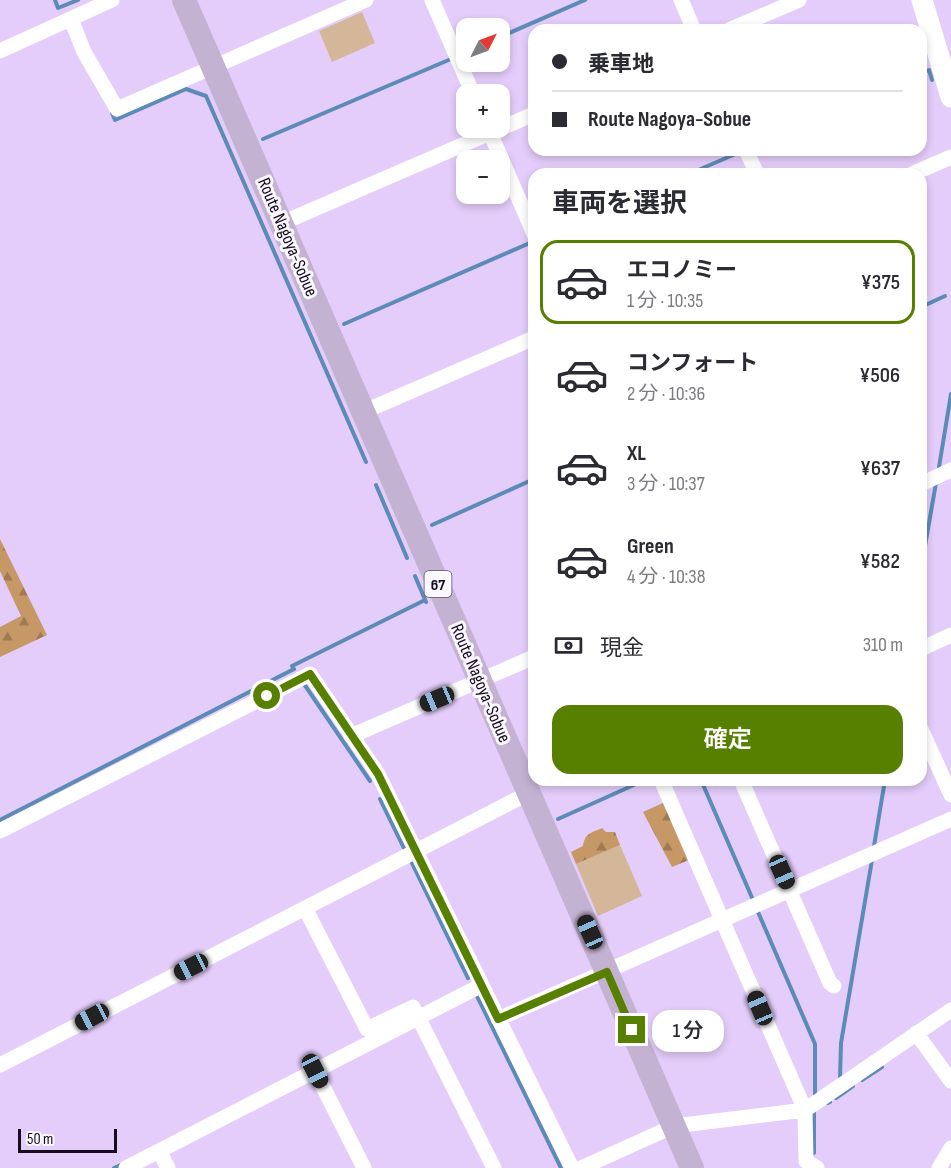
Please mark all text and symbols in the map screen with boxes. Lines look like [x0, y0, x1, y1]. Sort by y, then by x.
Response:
north arrow [456, 18, 510, 72]
map controls [456, 18, 510, 204]
text: 乗車地 [588, 51, 654, 78]
button: + [456, 84, 510, 138]
text: Route Nagoya-Sobue [588, 106, 751, 133]
button: − [456, 150, 510, 204]
street label: Route Nagoya-Sobue [253, 175, 322, 300]
text: 車両を選択 [552, 188, 687, 220]
icon: car [555, 255, 609, 309]
text: エコノミー [627, 257, 737, 284]
text: ¥375 [861, 269, 900, 296]
text: 1 分 · 10:35 [627, 289, 703, 313]
icon: car [555, 348, 609, 402]
text: コンフォート [627, 350, 758, 377]
text: ¥506 [859, 362, 900, 389]
text: 2 分 · 10:36 [627, 382, 705, 406]
text: XL [627, 440, 646, 467]
icon: car [555, 441, 609, 495]
text: ¥637 [860, 455, 900, 482]
text: 3 分 · 10:37 [627, 472, 705, 496]
text: Green [627, 533, 674, 560]
icon: car [555, 534, 609, 588]
text: ¥582 [860, 548, 900, 575]
text: 4 分 · 10:38 [627, 565, 705, 589]
road number: 67 [424, 571, 452, 597]
street label: Route Nagoya-Sobue [446, 621, 515, 746]
icon: cash [552, 629, 585, 662]
text: 310 m [863, 633, 903, 657]
text: 現金 [600, 635, 644, 662]
route start [253, 682, 280, 709]
car [417, 684, 457, 714]
button: 確定 [552, 705, 903, 774]
car [766, 852, 798, 892]
car [574, 912, 606, 952]
car [171, 951, 211, 983]
car [745, 988, 775, 1028]
car [72, 1001, 112, 1033]
callout: 1 分 [653, 1009, 725, 1051]
route end [618, 1016, 645, 1043]
text: 1 分 [673, 1019, 703, 1043]
car [299, 1051, 331, 1091]
scale bar [18, 1126, 117, 1154]
text: 50 m [27, 1130, 53, 1149]

